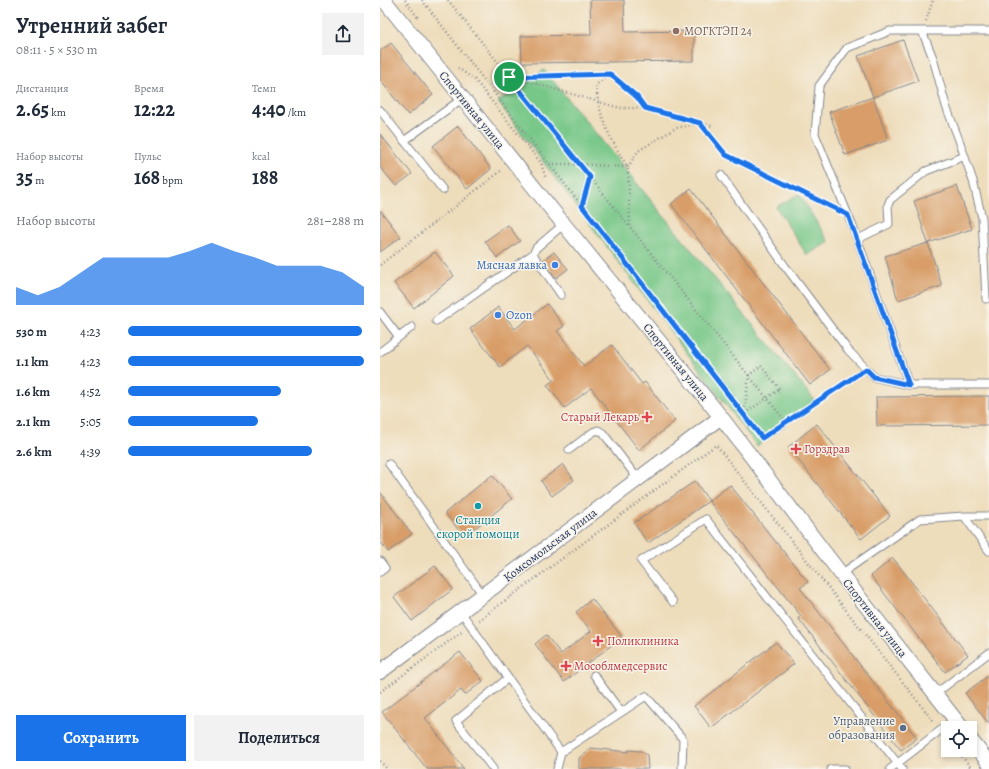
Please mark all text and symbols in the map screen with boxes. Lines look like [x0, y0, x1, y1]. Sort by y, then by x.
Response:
text: Утренний забег [16, 11, 167, 41]
button: share [322, 13, 364, 55]
place label: МОГКТЭП 24 [684, 23, 752, 39]
marker: МОГКТЭП 24 [671, 26, 681, 36]
text: 08:11 · 5 × 530 m [16, 41, 98, 58]
pin [492, 60, 526, 94]
icon: arrive [498, 66, 520, 88]
street label: Спортивная улица [436, 68, 509, 153]
text: Дистанция [16, 81, 68, 96]
text: Время [134, 81, 164, 96]
text: Темп [252, 81, 276, 96]
text: 2.65 [16, 96, 49, 123]
text: 12:22 [134, 96, 175, 123]
text: 4:40 [252, 96, 286, 123]
text: km [49, 105, 66, 120]
text: /km [286, 105, 306, 120]
text: Набор высоты [16, 149, 83, 164]
text: Пульс [134, 149, 162, 164]
text: kcal [252, 149, 270, 164]
text: 35 [16, 164, 33, 191]
text: 168 [134, 164, 160, 191]
text: 188 [252, 164, 278, 191]
text: m [33, 173, 44, 188]
text: bpm [160, 173, 183, 188]
text: Набор высоты [16, 212, 96, 229]
text: 281–288 m [307, 212, 364, 229]
place label: Мясная лавка [476, 257, 547, 273]
marker: Мясная лавка [550, 260, 560, 270]
place label: Ozon [506, 307, 533, 323]
marker: Ozon [493, 310, 503, 320]
street label: Спортивная улица [640, 320, 713, 405]
text: 530 m [16, 323, 47, 340]
text: 4:23 [80, 323, 101, 340]
text: 1.1 km [16, 353, 49, 370]
text: 4:23 [80, 353, 101, 370]
text: 1.6 km [16, 383, 50, 400]
text: 4:52 [80, 383, 101, 400]
place label: Старый Лекарь [561, 409, 640, 425]
marker: Старый Лекарь [642, 412, 652, 422]
text: 2.1 km [16, 413, 50, 430]
text: 5:05 [80, 413, 101, 430]
place label: Горздрав [804, 441, 850, 457]
text: 2.6 km [16, 443, 52, 460]
text: 4:39 [80, 443, 100, 460]
marker: Горздрав [791, 444, 801, 454]
marker: Станция скорой помощи [473, 501, 483, 511]
street label: Комсомольская улица [500, 504, 600, 585]
place label: Станция скорой помощи [437, 512, 519, 542]
street label: Спортивная улица [839, 575, 911, 661]
place label: Поликлиника [607, 633, 680, 649]
marker: Поликлиника [592, 635, 604, 647]
place label: Мособлмедсервис [574, 658, 667, 674]
marker: Мособлмедсервис [561, 661, 571, 671]
place label: Управление образования [829, 713, 895, 743]
button: Сохранить [16, 715, 186, 761]
button: Поделиться [194, 715, 364, 761]
map controls [941, 721, 977, 757]
button: locate [941, 721, 977, 757]
marker: Управление образования [898, 723, 908, 733]

